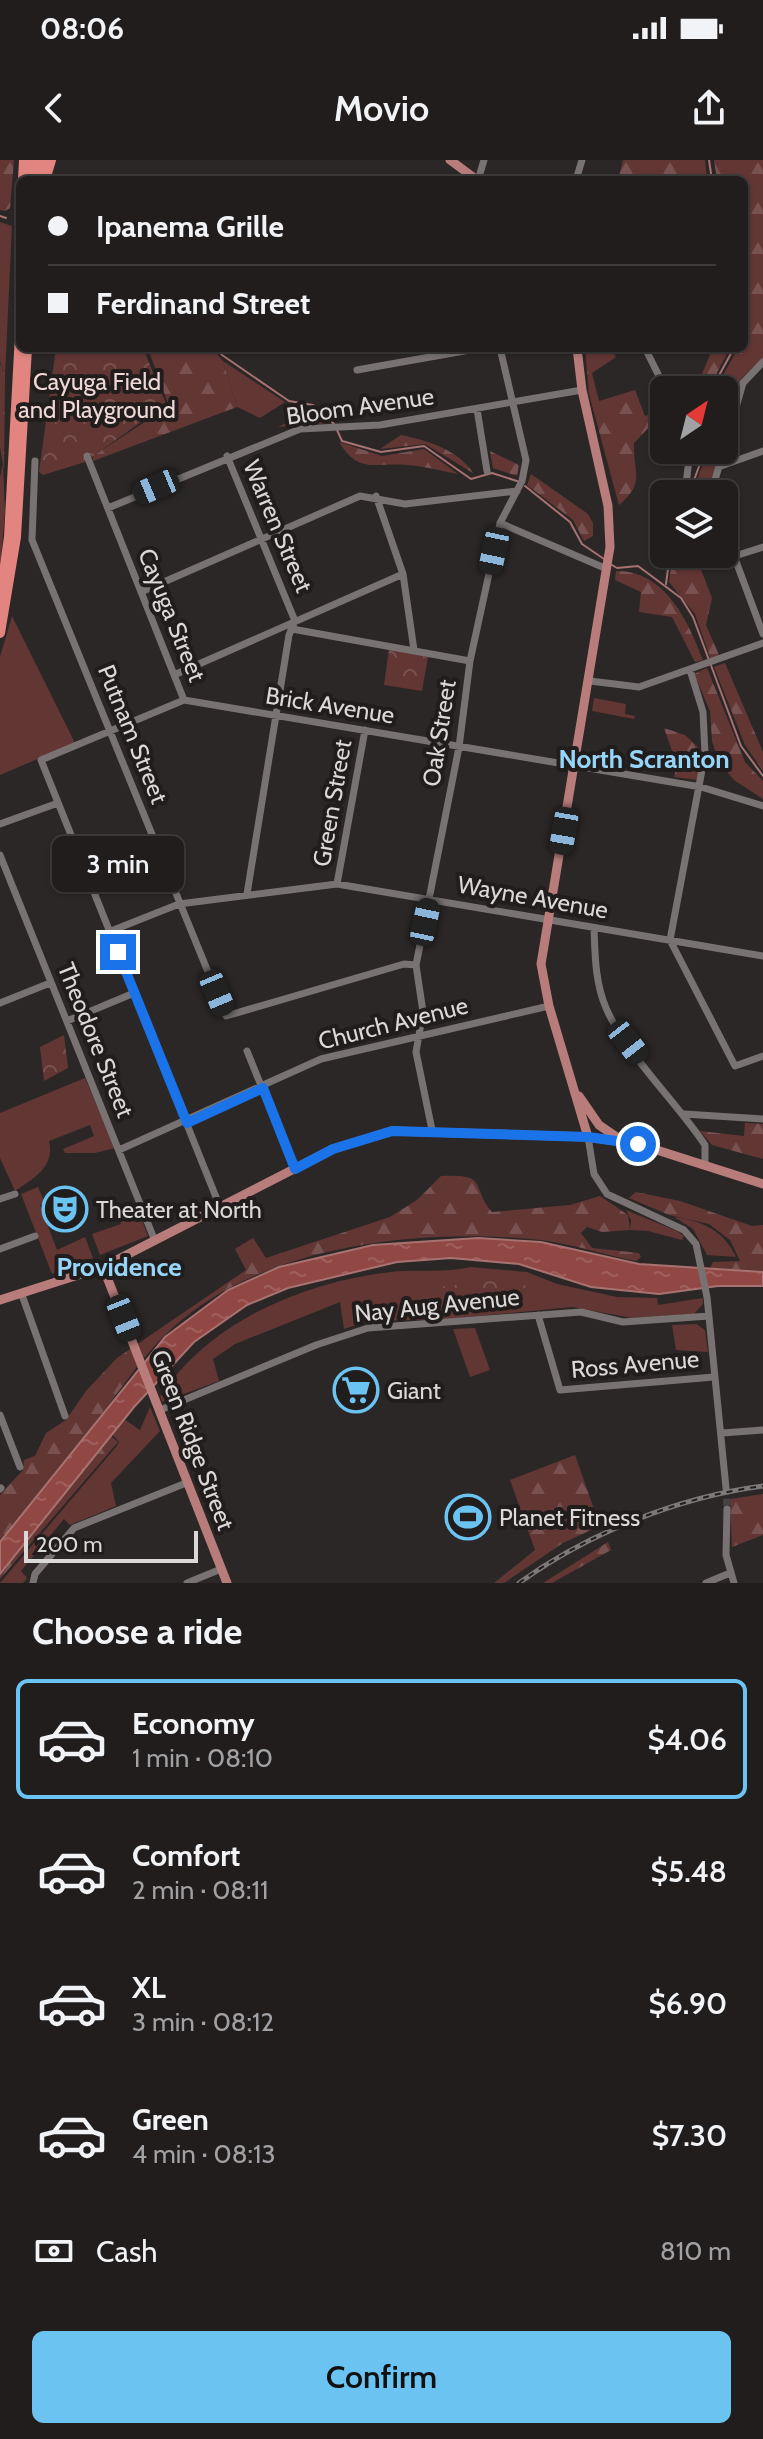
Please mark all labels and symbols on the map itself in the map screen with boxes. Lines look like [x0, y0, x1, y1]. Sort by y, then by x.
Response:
park label: Cayuga Field and Playground [18, 367, 176, 424]
north arrow [650, 376, 738, 464]
street label: Bloom Avenue [284, 381, 436, 431]
street label: Warren Street [237, 455, 319, 597]
car [129, 467, 183, 507]
car [477, 525, 511, 577]
street label: Cayuga Street [132, 544, 212, 686]
street label: Putnam Street [92, 660, 174, 808]
street label: Oak Street [416, 678, 462, 788]
street label: Brick Avenue [264, 681, 396, 729]
street label: Green Street [307, 737, 357, 869]
district label: North Scranton [558, 743, 730, 775]
car [548, 805, 580, 857]
callout: 3 min [52, 836, 184, 892]
street label: Wayne Avenue [456, 870, 610, 924]
car [408, 896, 442, 948]
route end [100, 934, 136, 970]
street label: Theodore Street [52, 958, 140, 1122]
car [197, 966, 237, 1020]
street label: Church Avenue [315, 990, 471, 1056]
car [604, 1016, 652, 1068]
route start [620, 1126, 656, 1162]
theatre icon: Theater at North [41, 1185, 89, 1233]
place label: Theater at North [96, 1195, 262, 1224]
district label: Providence [56, 1251, 182, 1283]
street label: Nay Aug Avenue [353, 1282, 521, 1328]
car [104, 1291, 144, 1345]
street label: Ross Avenue [570, 1344, 700, 1384]
street label: Green Ridge Street [145, 1346, 241, 1534]
supermarket icon: Giant [332, 1366, 380, 1414]
place label: Giant [387, 1376, 441, 1405]
sports icon: Planet Fitness [444, 1493, 492, 1541]
place label: Planet Fitness [499, 1503, 640, 1532]
scale bar [24, 1527, 198, 1563]

